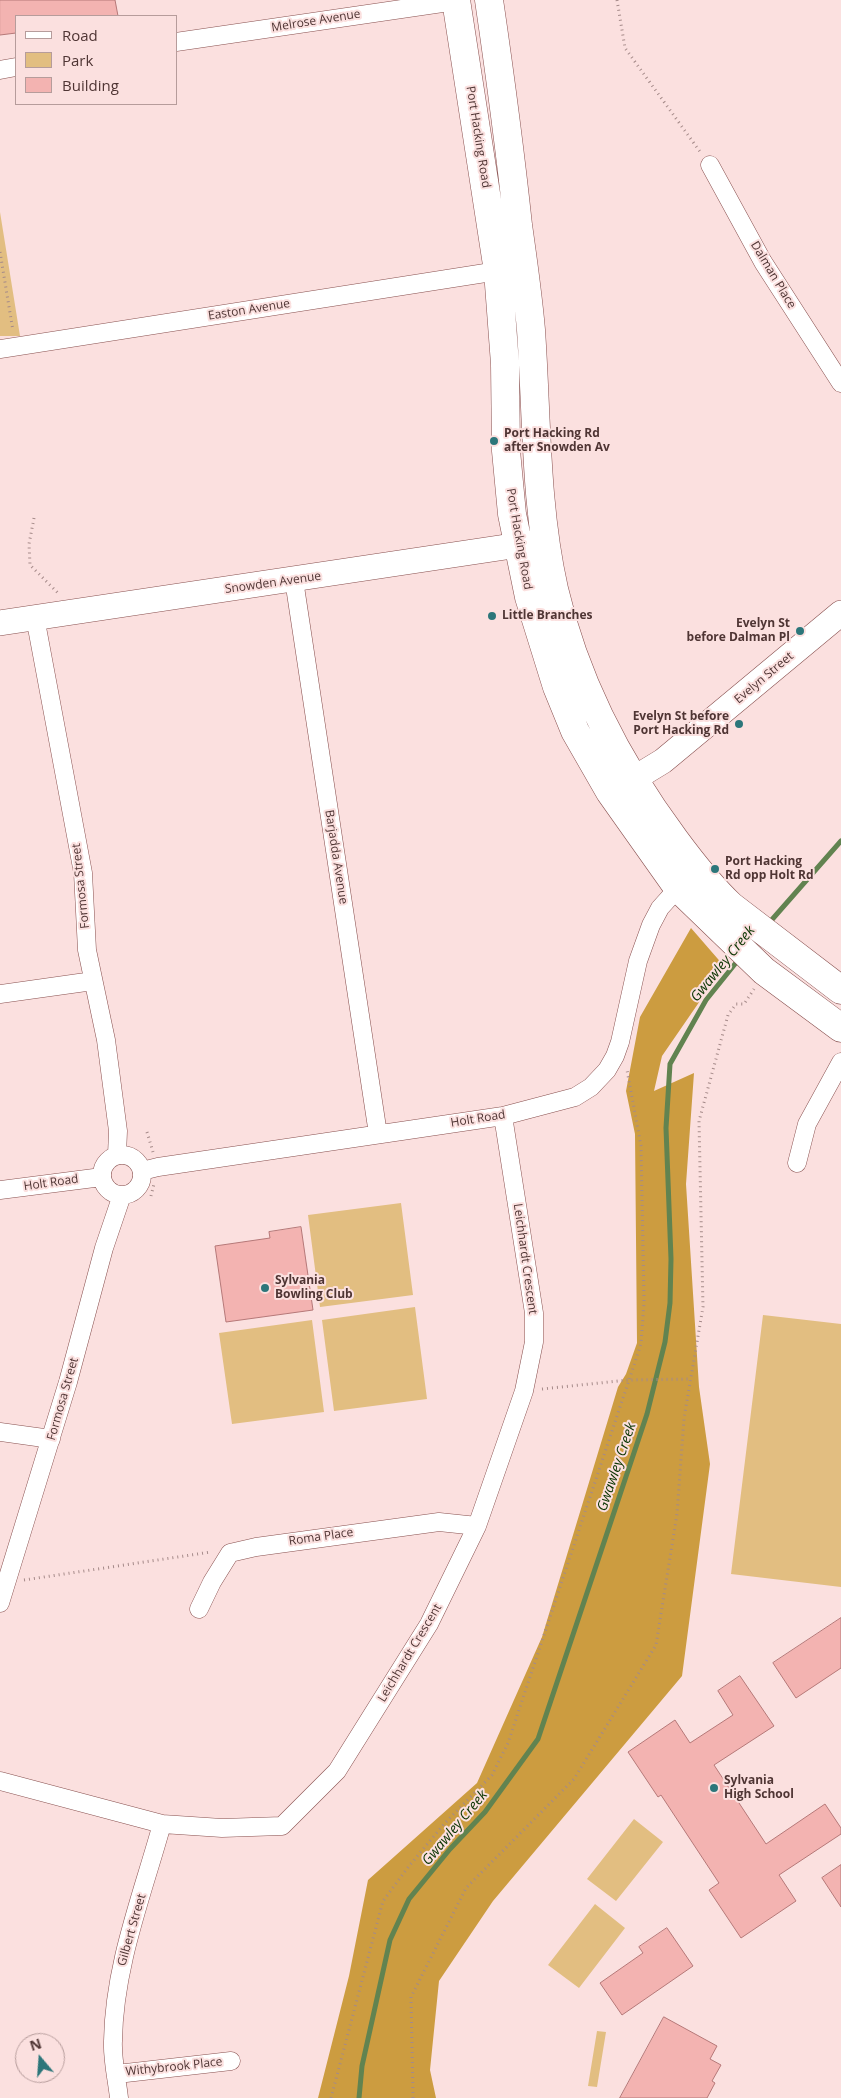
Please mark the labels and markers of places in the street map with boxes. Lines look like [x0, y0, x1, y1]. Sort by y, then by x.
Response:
place label: Port Hacking Rd after Snowden Av [504, 427, 610, 455]
marker: Port Hacking Rd after Snowden Av [488, 435, 500, 447]
place label: Little Branches [502, 609, 592, 623]
marker: Little Branches [486, 610, 498, 622]
place label: Evelyn St before Dalman Pl [687, 617, 790, 645]
marker: Evelyn St before Dalman Pl [794, 625, 806, 637]
place label: Evelyn St before Port Hacking Rd [633, 710, 729, 738]
marker: Evelyn St before Port Hacking Rd [733, 718, 745, 730]
place label: Port Hacking Rd opp Holt Rd [725, 855, 813, 883]
marker: Port Hacking Rd opp Holt Rd [709, 863, 721, 875]
place label: Sylvania Bowling Club [275, 1274, 353, 1302]
marker: Sylvania Bowling Club [259, 1282, 271, 1294]
place label: Sylvania High School [724, 1774, 794, 1802]
marker: Sylvania High School [708, 1782, 720, 1794]

